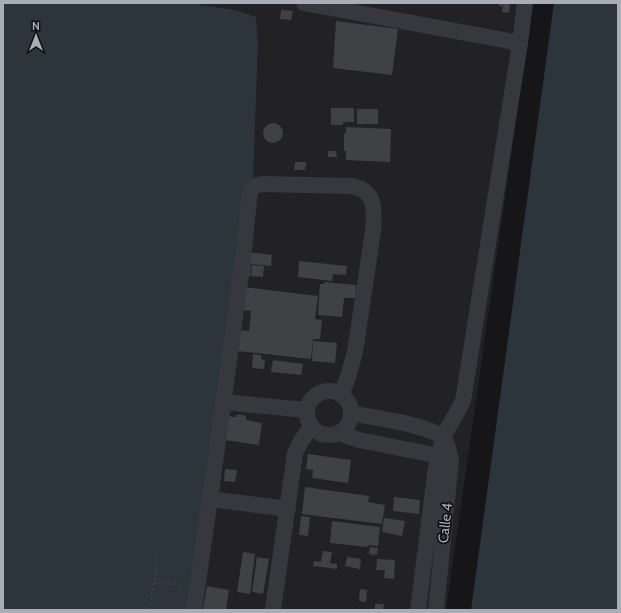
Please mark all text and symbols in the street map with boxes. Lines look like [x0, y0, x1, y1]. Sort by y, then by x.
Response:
north arrow [16, 16, 56, 56]
text: N [32, 19, 40, 33]
street label: Calle 4 [434, 502, 456, 544]

